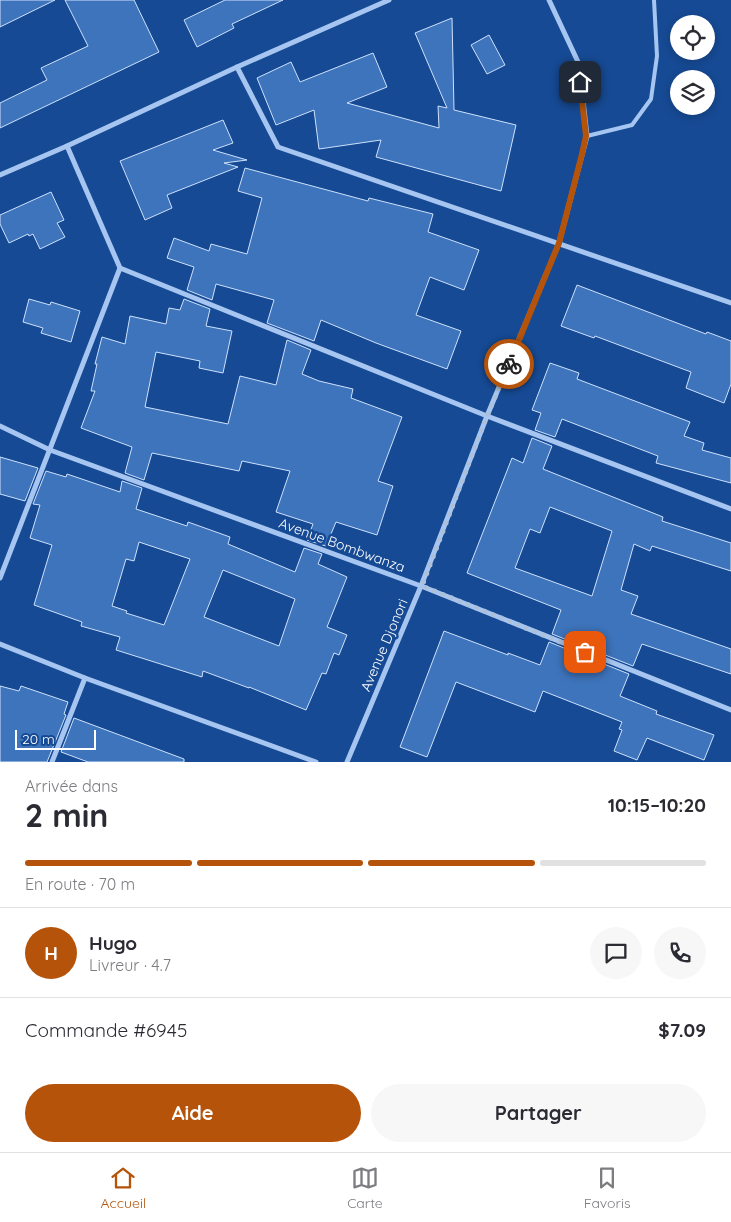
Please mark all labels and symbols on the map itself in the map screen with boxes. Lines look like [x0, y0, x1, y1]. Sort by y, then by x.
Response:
pin [559, 61, 601, 103]
courier [484, 339, 534, 389]
street label: Avenue Bombwanza [276, 514, 408, 576]
street label: Avenue Djonori [356, 596, 412, 694]
pin [564, 631, 606, 673]
scale bar [15, 727, 96, 750]

